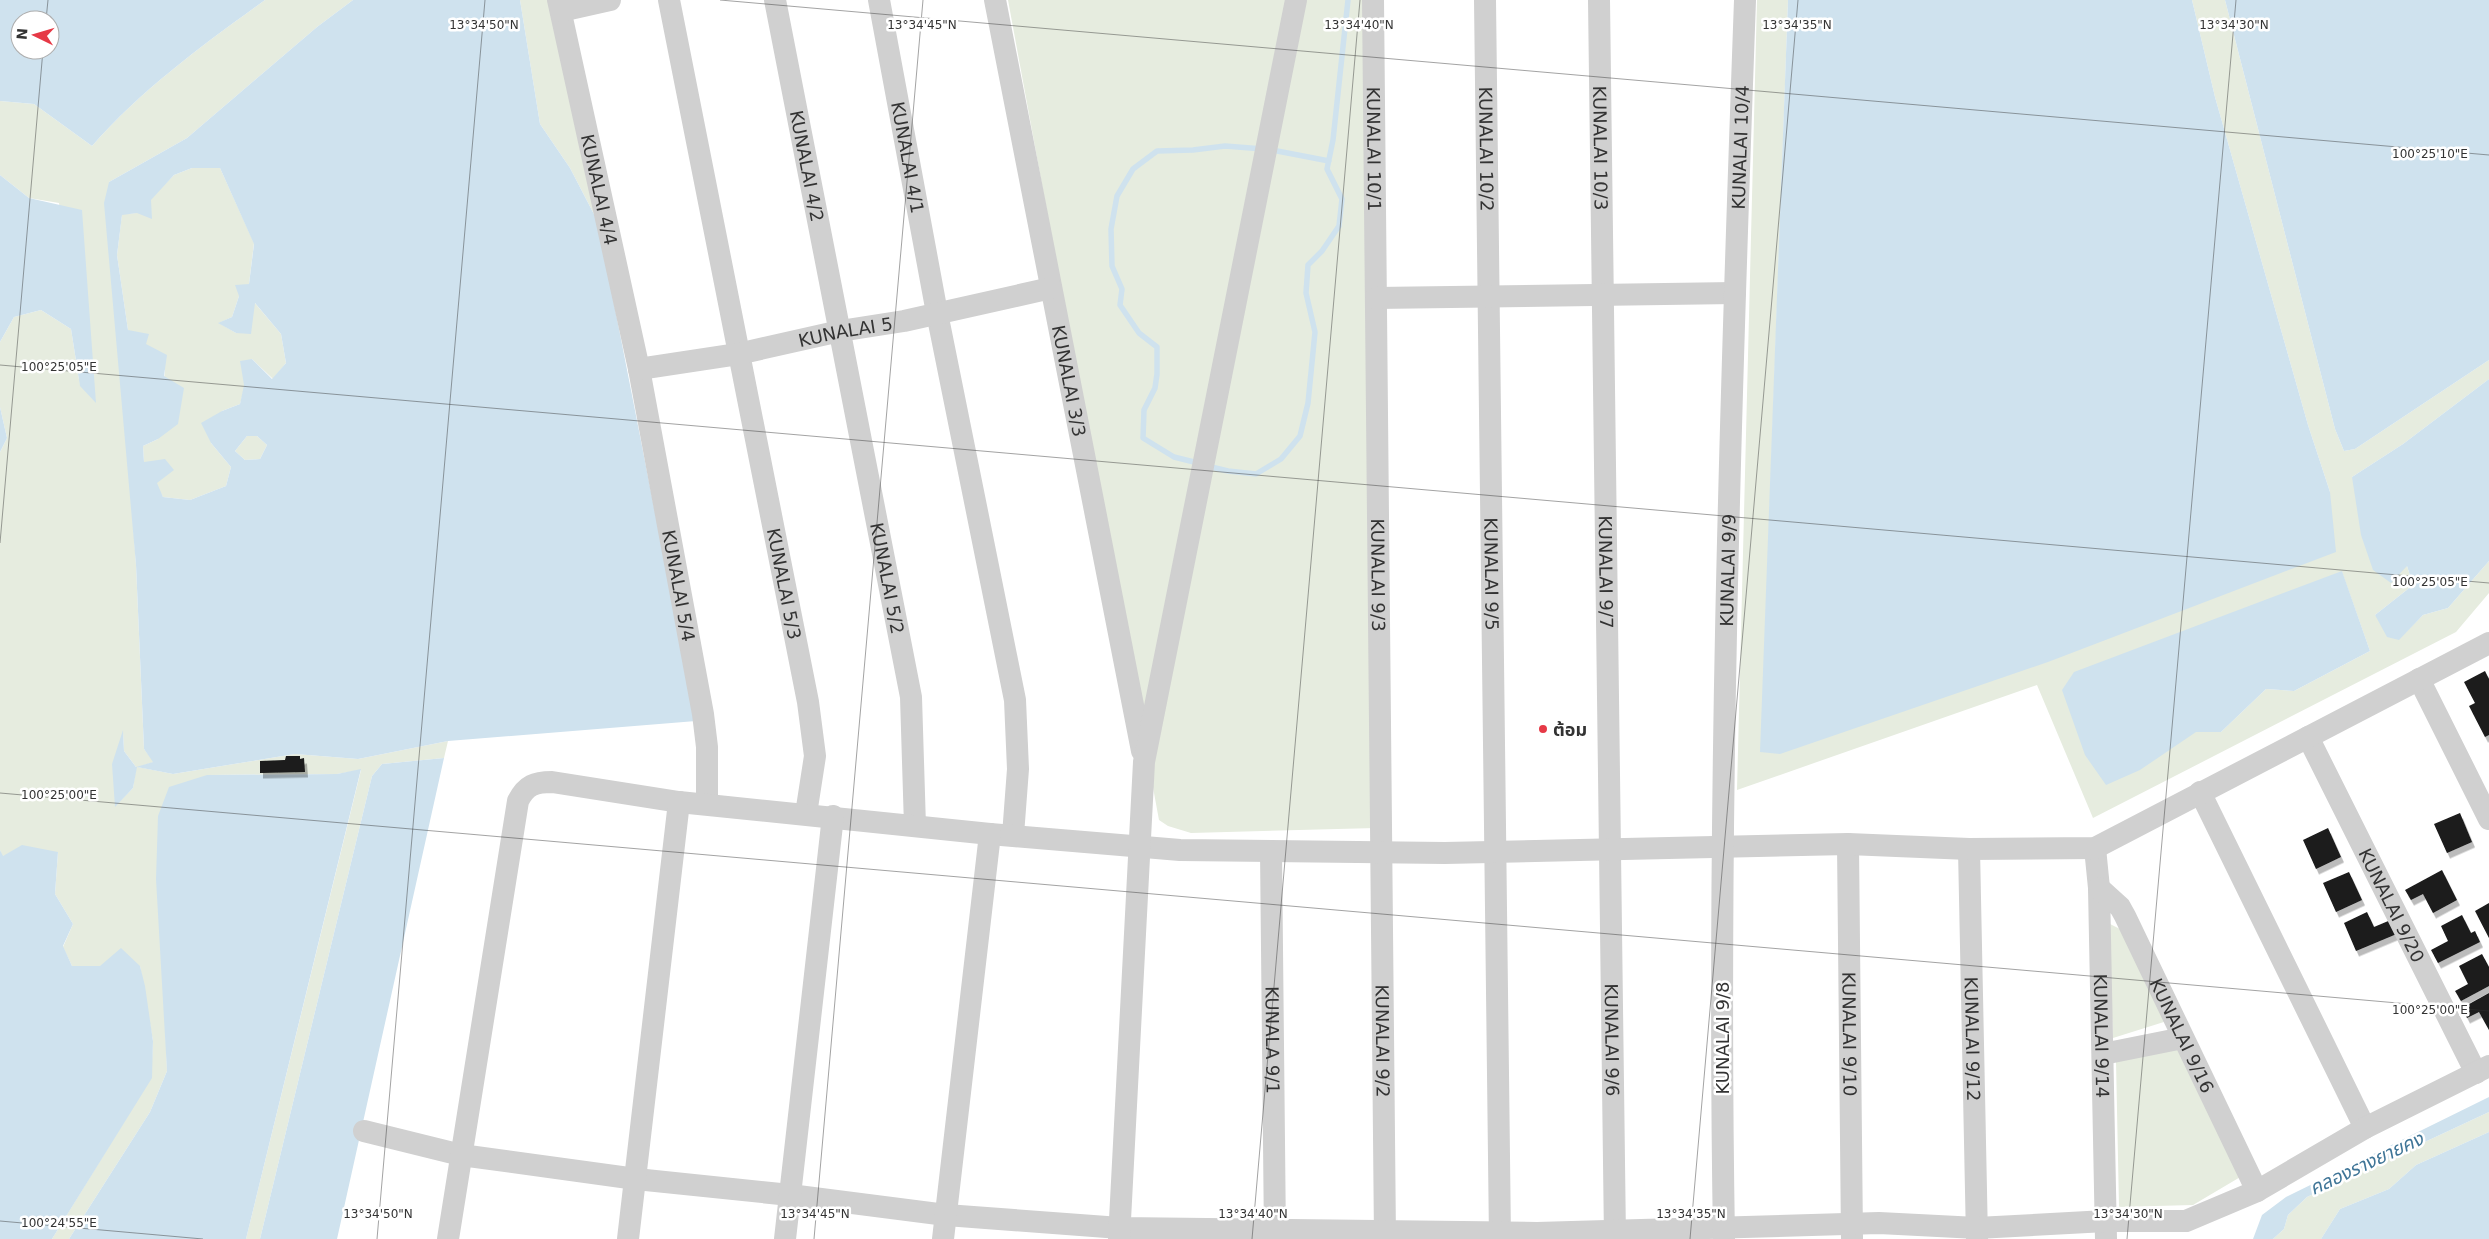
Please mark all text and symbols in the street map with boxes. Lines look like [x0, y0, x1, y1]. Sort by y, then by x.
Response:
north arrow [10, 10, 60, 60]
text: 13°34'50"N [449, 18, 519, 32]
text: 13°34'45"N [887, 18, 957, 32]
text: 13°34'40"N [1324, 18, 1394, 32]
text: 13°34'35"N [1762, 18, 1832, 32]
text: 13°34'30"N [2199, 18, 2269, 32]
text: N [14, 27, 31, 40]
street label: KUNALAI 10/4 [1727, 85, 1752, 210]
street label: KUNALAI 10/3 [1590, 86, 1612, 210]
street label: KUNALAI 10/1 [1363, 87, 1386, 211]
street label: KUNALAI 10/2 [1476, 87, 1498, 211]
street label: KUNALAI 4/1 [888, 100, 929, 215]
street label: KUNALAI 4/2 [786, 108, 829, 223]
street label: KUNALAI 4/4 [577, 132, 622, 247]
text: 100°25'10"E [2392, 147, 2468, 161]
street label: KUNALAI 5 [796, 312, 894, 351]
street label: KUNALAI 3/3 [1048, 323, 1091, 438]
text: 100°25'05"E [21, 360, 97, 374]
street label: KUNALAI 9/9 [1716, 513, 1739, 627]
street label: KUNALAI 9/7 [1595, 515, 1618, 629]
street label: KUNALAI 9/5 [1481, 517, 1503, 631]
street label: KUNALAI 9/3 [1368, 518, 1390, 632]
street label: KUNALAI 5/2 [867, 521, 909, 636]
street label: KUNALAI 5/3 [763, 526, 806, 641]
street label: KUNALAI 5/4 [659, 528, 700, 643]
text: 100°25'05"E [2392, 575, 2468, 589]
place label: ต้อม [1553, 719, 1587, 740]
marker: ต้อม [1537, 723, 1549, 735]
text: 100°25'00"E [21, 788, 97, 802]
street label: KUNALAI 9/20 [2355, 845, 2429, 966]
street label: KUNALAI 9/10 [1839, 972, 1861, 1096]
street label: KUNALAI 9/14 [2090, 973, 2114, 1098]
street label: KUNALAI 9/16 [2146, 975, 2219, 1096]
street label: KUNALAI 9/12 [1961, 976, 1985, 1101]
street label: KUNALAI 9/8 [1712, 981, 1733, 1095]
street label: KUNALAI 9/6 [1601, 983, 1624, 1097]
street label: KUNALAI 9/2 [1372, 984, 1394, 1098]
street label: KUNALA 9/1 [1262, 986, 1284, 1094]
text: 100°25'00"E [2392, 1003, 2468, 1017]
water label: คลองรางยายคง [2306, 1127, 2427, 1199]
text: 13°34'50"N [343, 1207, 413, 1221]
text: 13°34'45"N [780, 1207, 850, 1221]
text: 13°34'40"N [1218, 1207, 1288, 1221]
text: 13°34'35"N [1656, 1207, 1726, 1221]
text: 13°34'30"N [2093, 1207, 2163, 1221]
text: 100°24'55"E [21, 1216, 97, 1230]

